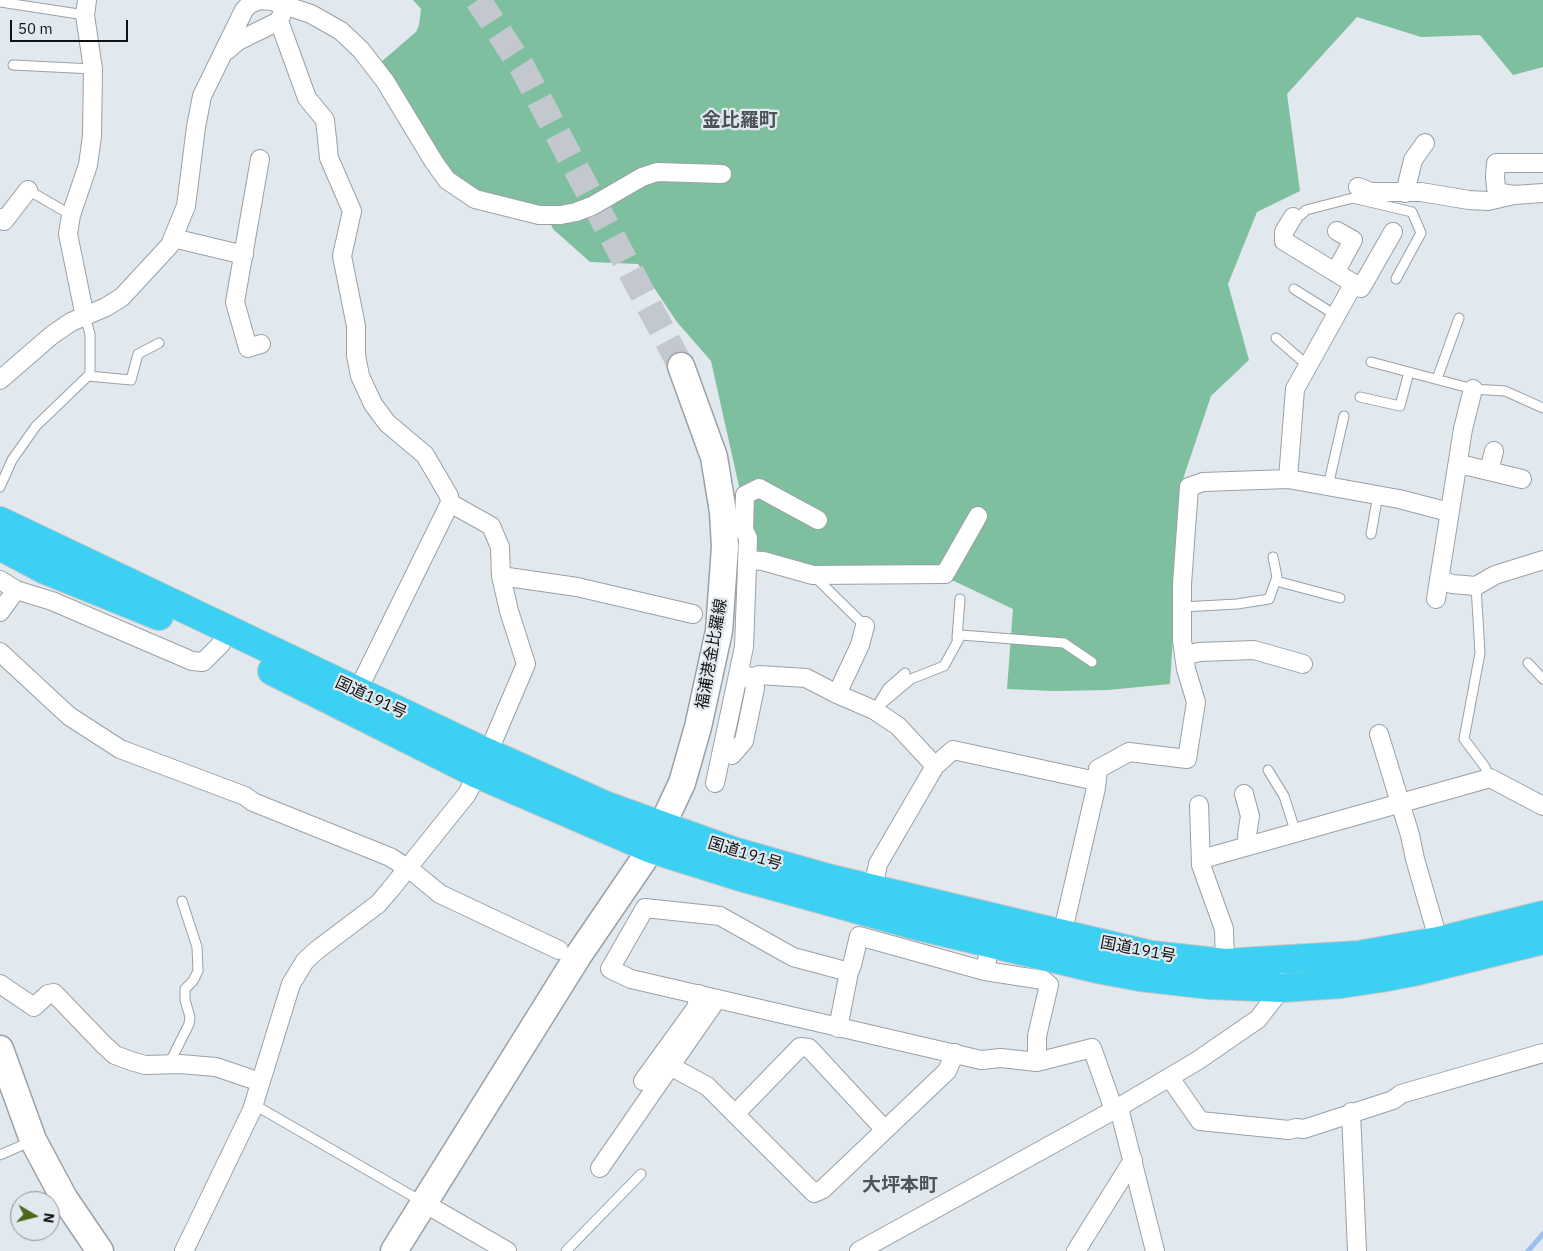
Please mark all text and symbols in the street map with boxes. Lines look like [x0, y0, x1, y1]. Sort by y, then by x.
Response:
scale bar [12, 10, 130, 42]
text: 50 m [18, 19, 53, 38]
district label: 金比羅町 [702, 110, 778, 132]
street label: 福浦港金比羅線 [693, 597, 731, 711]
street label: 国道191号 [332, 673, 410, 723]
street label: 国道191号 [705, 834, 785, 874]
street label: 国道191号 [1098, 933, 1178, 967]
district label: 大坪本町 [862, 1175, 938, 1197]
north arrow [10, 1191, 60, 1241]
text: N [39, 1212, 58, 1224]

